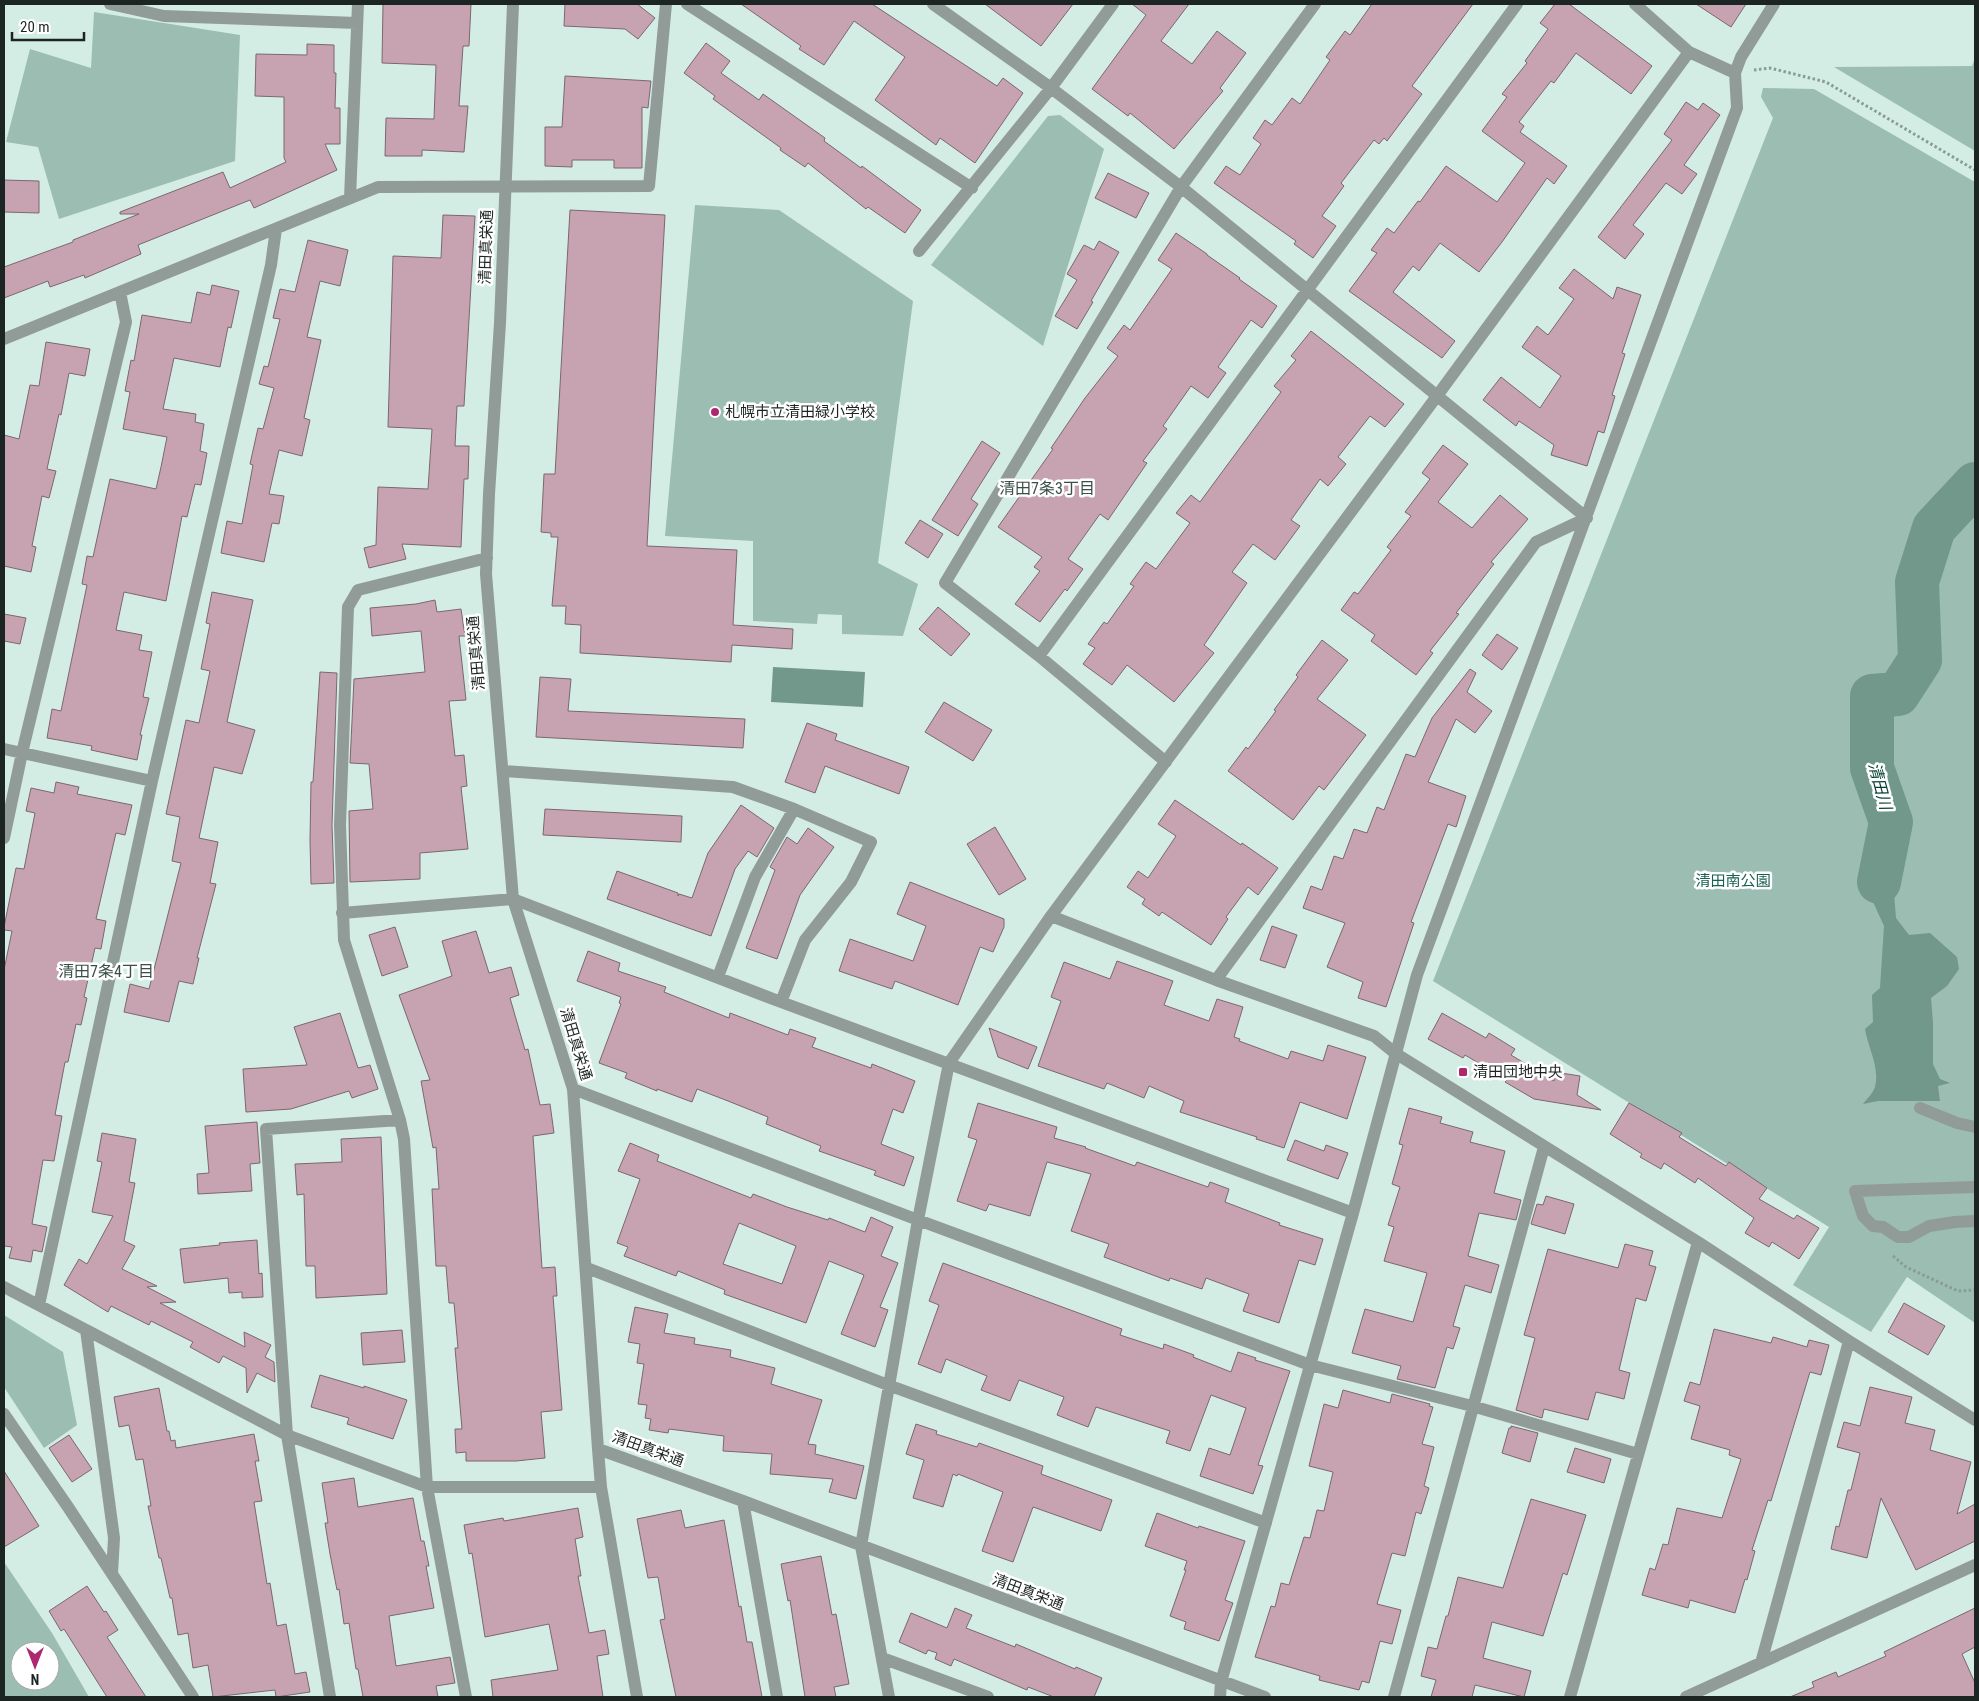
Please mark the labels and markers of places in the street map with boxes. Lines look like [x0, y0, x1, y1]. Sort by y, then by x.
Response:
place label: 札幌市立清田緑小学校 [725, 403, 875, 421]
marker: 札幌市立清田緑小学校 [709, 406, 721, 418]
place label: 清田団地中央 [1473, 1063, 1563, 1081]
marker: 清田団地中央 [1457, 1066, 1469, 1078]

